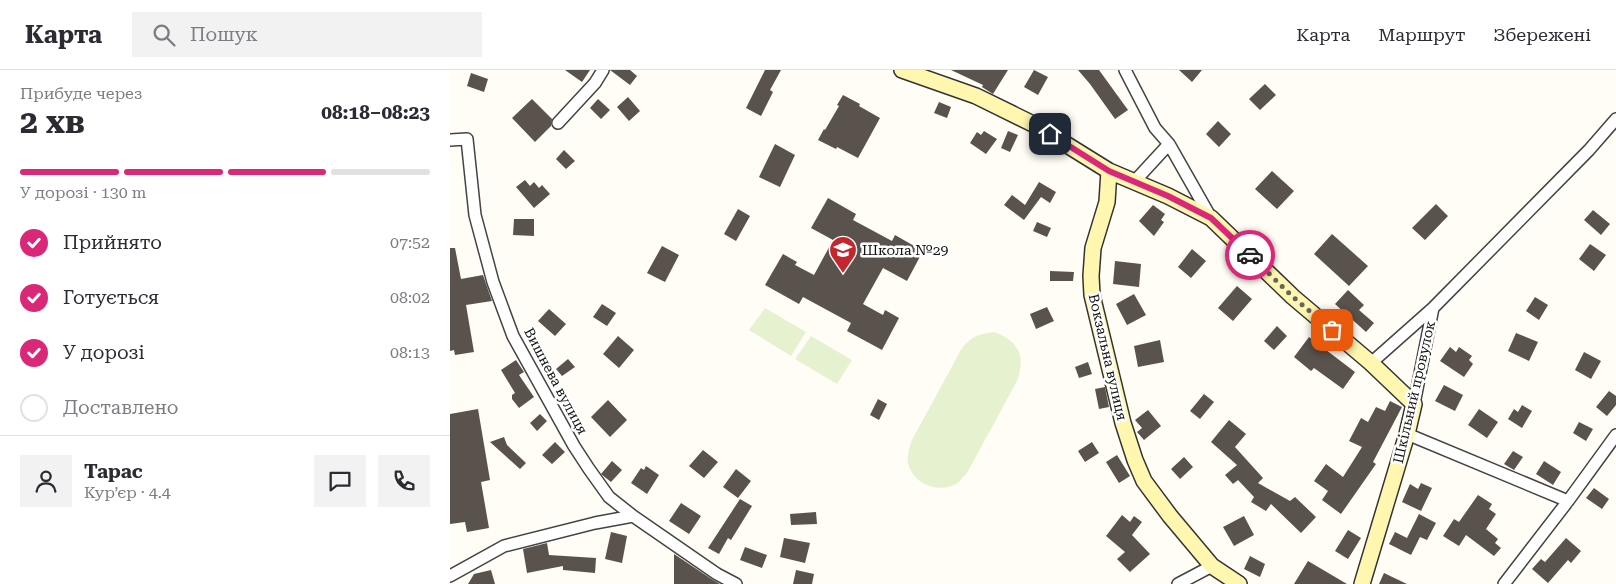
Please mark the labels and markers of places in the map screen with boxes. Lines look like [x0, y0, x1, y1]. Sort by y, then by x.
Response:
pin [1029, 113, 1071, 155]
school or university icon: Школа №29 [828, 235, 858, 274]
place label: Школа №29 [862, 242, 949, 258]
pin [1311, 309, 1353, 351]

